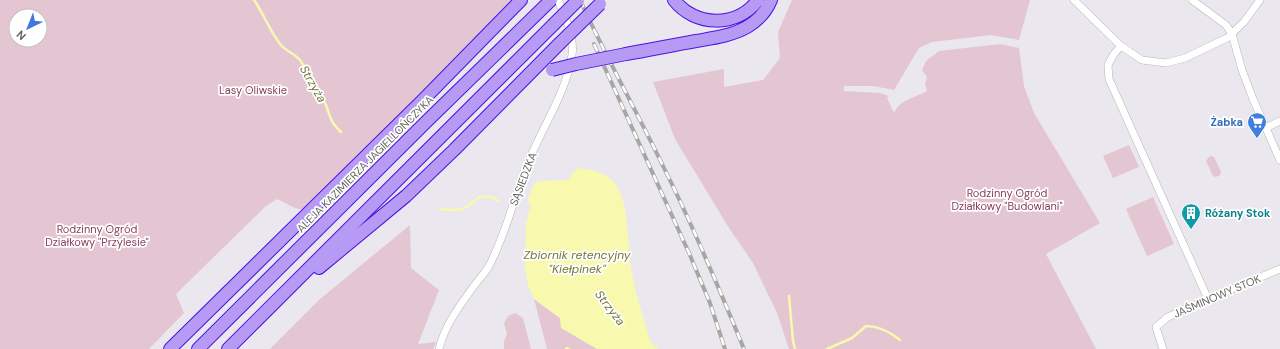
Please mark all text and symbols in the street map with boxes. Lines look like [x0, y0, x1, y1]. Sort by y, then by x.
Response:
north arrow [8, 8, 48, 48]
text: N [13, 27, 29, 43]
water label: Strzyża [296, 62, 330, 106]
park label: Lasy Oliwskie [219, 83, 287, 97]
street label: ALEJA KAZIMIERZA JAGIELLOŃCZYKA [294, 93, 436, 235]
supermarket icon: Żabka [1246, 111, 1268, 139]
place label: Żabka [1210, 115, 1243, 129]
street label: SĄSIEDZKA [506, 150, 540, 208]
park label: Rodzinny Ogród Działkowy "Budowlani" [951, 186, 1063, 213]
building icon: Różany Stok [1180, 202, 1202, 230]
place label: Różany Stok [1205, 206, 1271, 220]
park label: Rodzinny Ogród Działkowy "Przylesie" [45, 222, 149, 249]
water label: Zbiornik retencyjny "Kiełpinek" [524, 247, 631, 277]
street label: JAŚMINOWY STOK [1171, 271, 1263, 321]
water label: Strzyża [591, 287, 629, 329]

